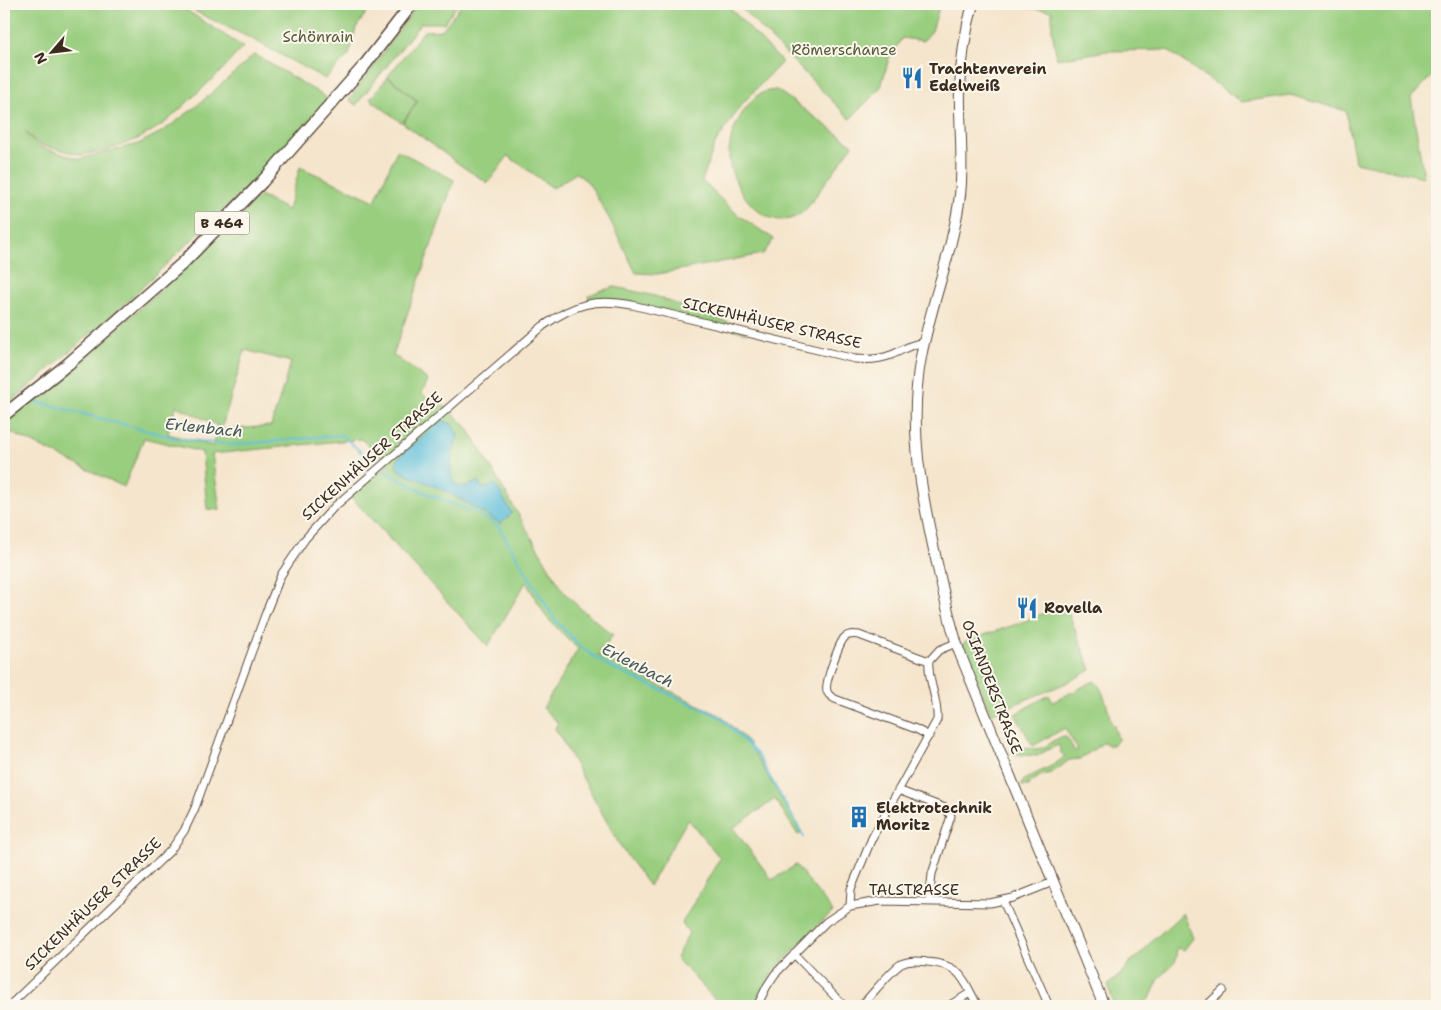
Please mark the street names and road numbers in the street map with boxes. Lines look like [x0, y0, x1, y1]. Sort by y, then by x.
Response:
road number: B 464 [194, 212, 250, 234]
street label: SICKENHÄUSER STRASSE [681, 293, 863, 353]
street label: SICKENHÄUSER STRASSE [297, 387, 447, 525]
street label: OSIANDERSTRASSE [957, 617, 1027, 757]
street label: SICKENHÄUSER STRASSE [20, 833, 166, 975]
street label: TALSTRASSE [869, 880, 959, 900]

